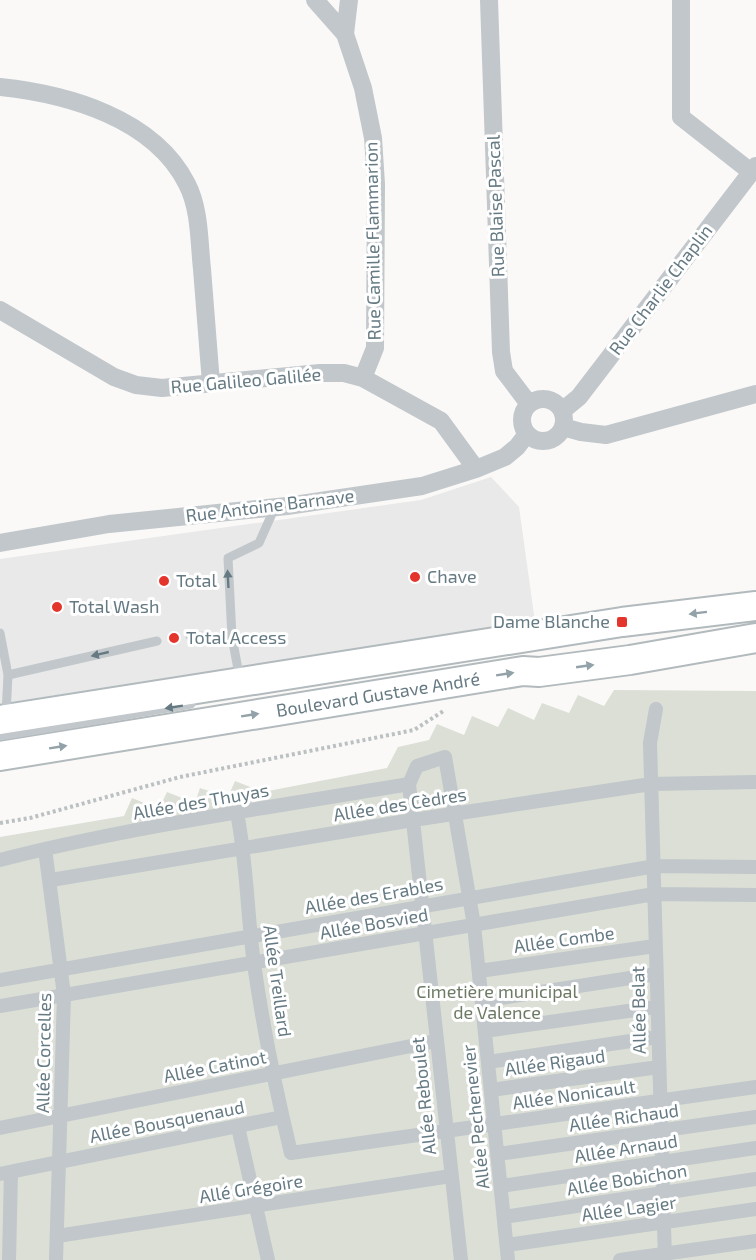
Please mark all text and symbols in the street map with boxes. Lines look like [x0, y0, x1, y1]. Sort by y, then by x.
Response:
street label: Rue Blaise Pascal [482, 134, 508, 278]
street label: Rue Camille Flammarion [359, 142, 385, 340]
street label: Rue Charlie Chaplin [604, 220, 716, 359]
street label: Rue Galileo Galilée [170, 362, 322, 398]
street label: Rue Antoine Barnave [184, 484, 355, 526]
place label: Chave [427, 565, 477, 587]
place label: Total [176, 569, 217, 591]
one-way arrow [224, 569, 233, 588]
marker: Chave [408, 570, 422, 584]
marker: Total [157, 574, 171, 588]
place label: Total Wash [69, 595, 159, 617]
marker: Total Wash [50, 600, 64, 614]
one-way arrow [688, 608, 707, 618]
place label: Dame Blanche [493, 610, 610, 632]
marker: Dame Blanche [615, 615, 629, 629]
place label: Total Access [186, 626, 286, 648]
marker: Total Access [167, 631, 181, 645]
one-way arrow [90, 650, 109, 659]
one-way arrow [575, 661, 594, 670]
street label: Boulevard Gustave André [274, 667, 481, 721]
one-way arrow [496, 669, 515, 678]
one-way arrow [164, 703, 183, 712]
one-way arrow [241, 711, 260, 720]
one-way arrow [48, 742, 67, 751]
street label: Allée des Thuyas [131, 778, 270, 824]
street label: Allée des Cèdres [332, 783, 468, 825]
street label: Allée des Erables [303, 872, 445, 918]
street label: Allée Bosvied [318, 903, 430, 943]
street label: Allée Combe [512, 921, 616, 957]
street label: Allée Treillard [259, 924, 297, 1038]
street label: Allée Belat [626, 966, 650, 1054]
park label: Cimetière municipal de Valence [416, 980, 578, 1023]
street label: Allée Corcelles [31, 993, 55, 1113]
street label: Allée Reboulet [406, 1036, 440, 1156]
street label: Allée Pechenevier [456, 1044, 494, 1191]
street label: Allée Rigaud [503, 1044, 607, 1080]
street label: Allée Catinot [162, 1045, 268, 1087]
street label: Allée Nonicault [511, 1074, 637, 1114]
street label: Allée Bousquenaud [88, 1095, 246, 1147]
street label: Allée Richaud [568, 1098, 680, 1136]
street label: Allée Arnaud [573, 1129, 679, 1167]
street label: Allée Bobichon [565, 1159, 688, 1199]
street label: Allé Grégoire [197, 1169, 304, 1207]
street label: Allée Lagier [580, 1190, 678, 1226]

